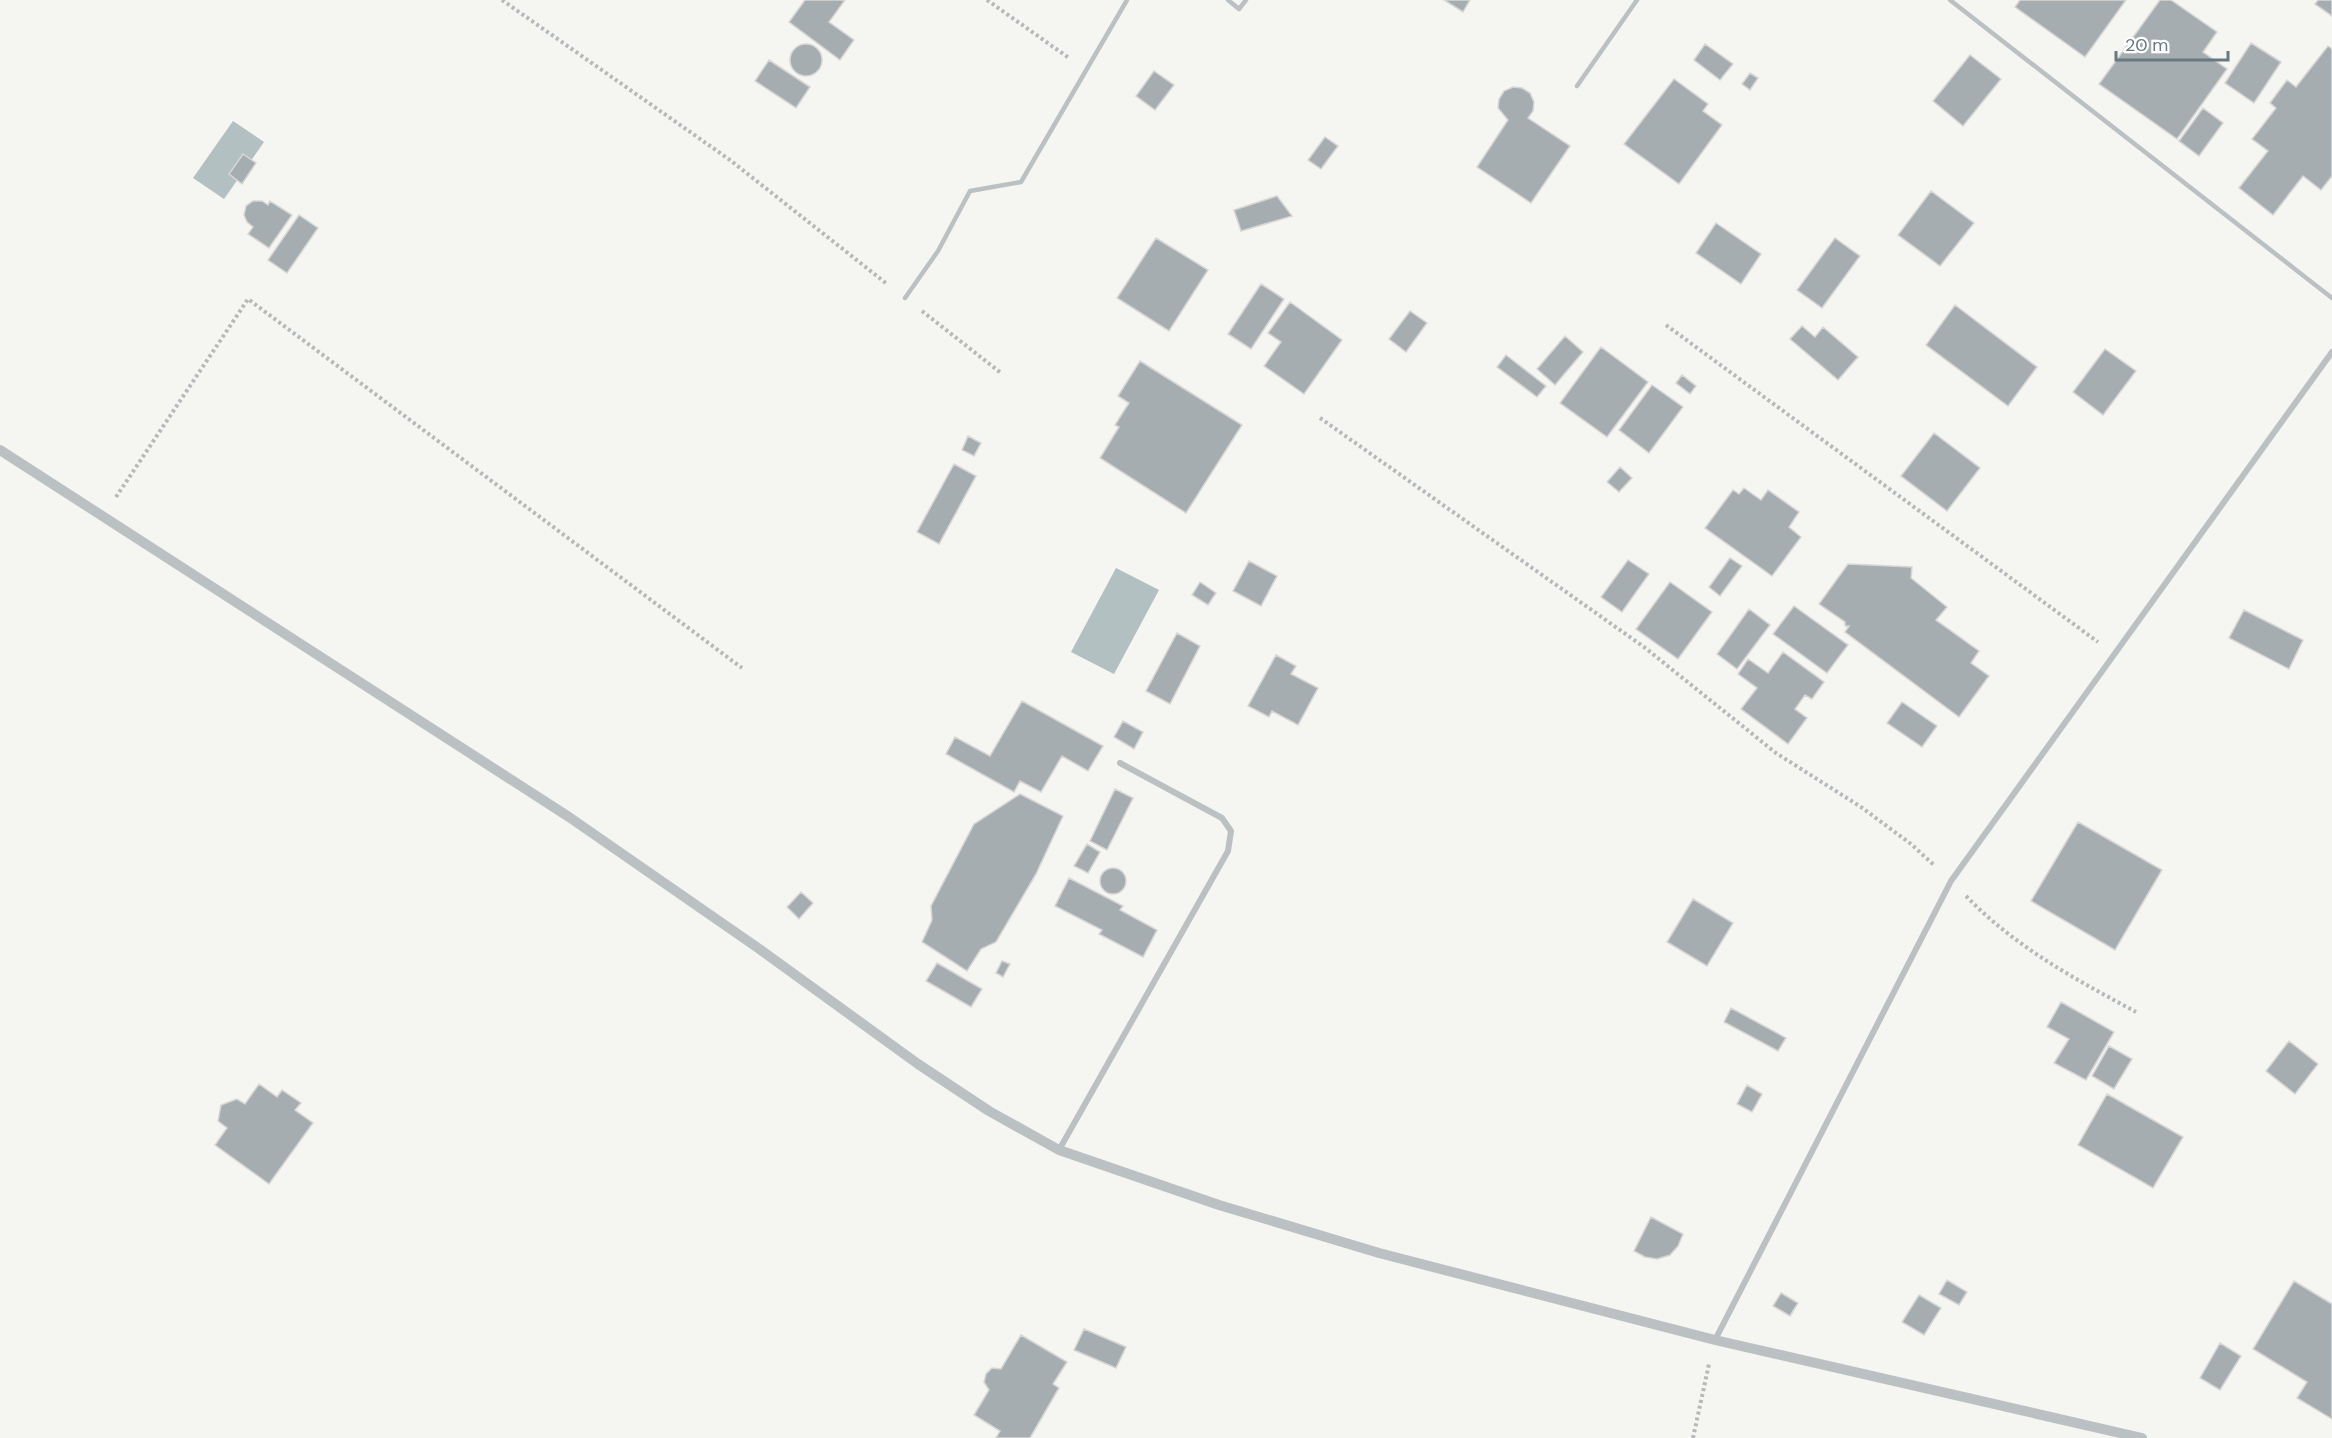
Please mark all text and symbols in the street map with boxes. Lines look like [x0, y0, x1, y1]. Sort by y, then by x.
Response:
scale bar [2116, 24, 2228, 62]
text: 20 m [2125, 33, 2168, 57]

